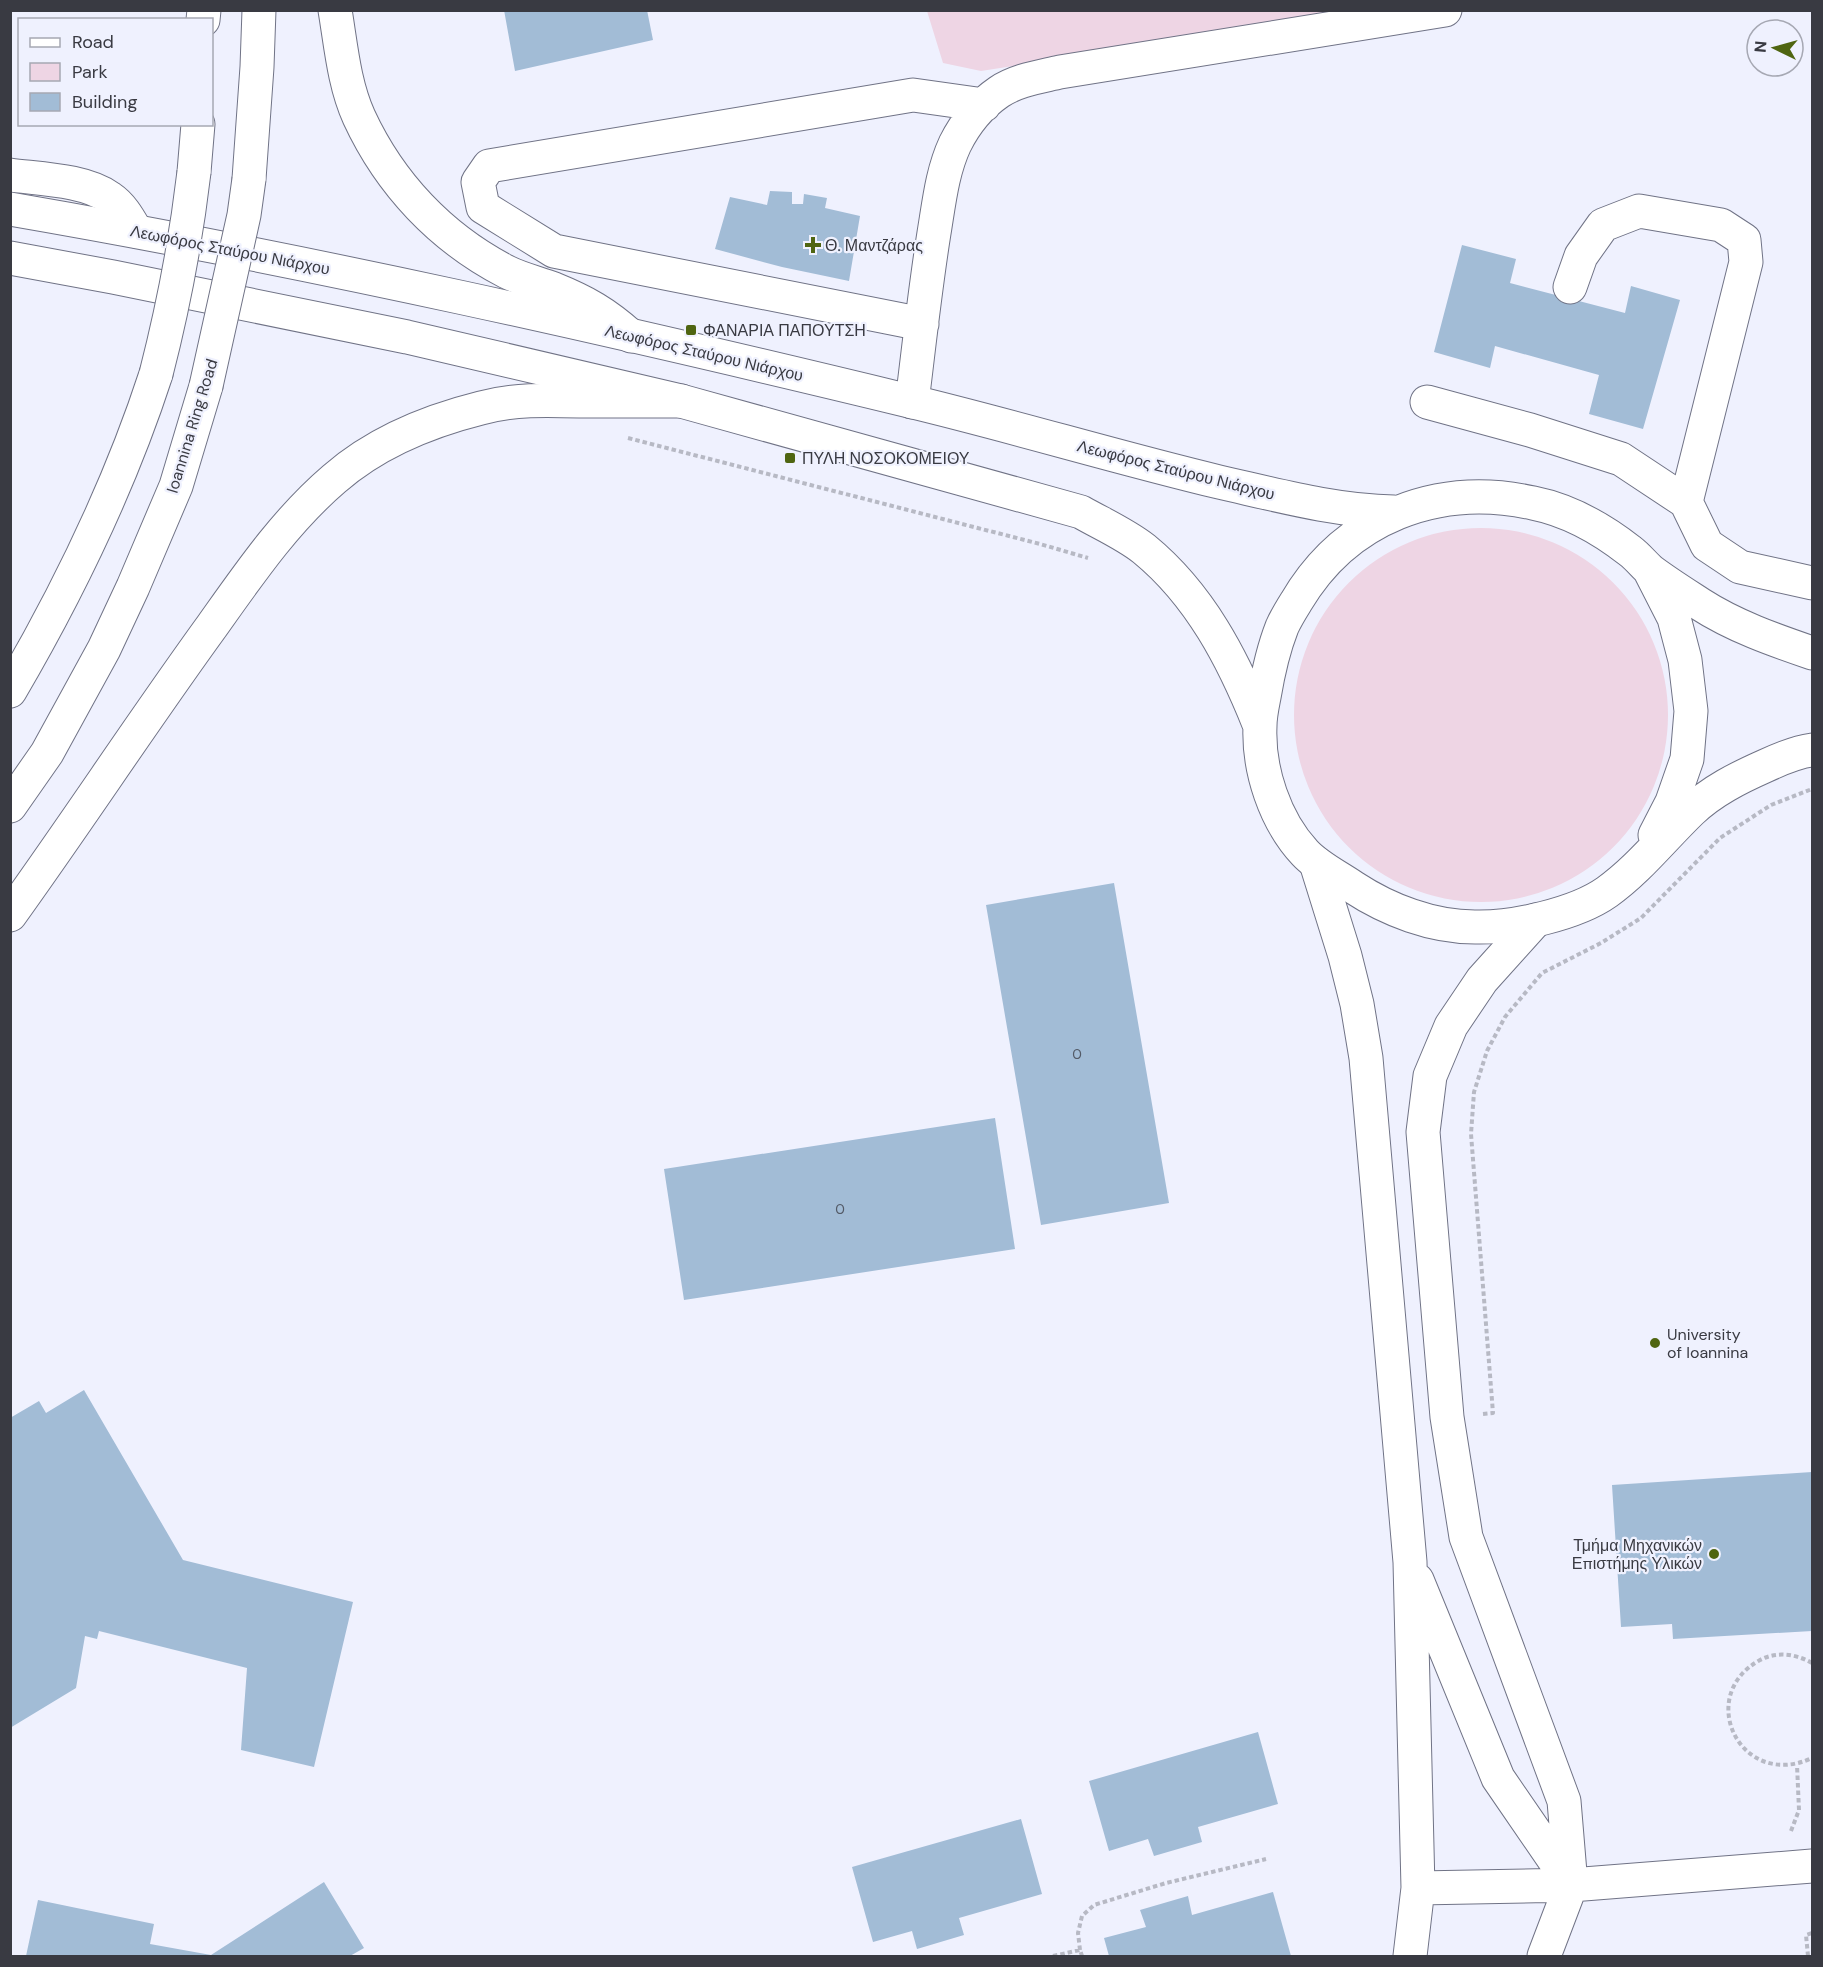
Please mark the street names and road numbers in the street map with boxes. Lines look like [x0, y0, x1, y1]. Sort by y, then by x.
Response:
street label: Λεωφόρος Σταύρου Νιάρχου [128, 220, 332, 280]
street label: Λεωφόρος Σταύρου Νιάρχου [603, 320, 805, 386]
street label: Ioannina Ring Road [162, 356, 222, 496]
street label: Λεωφόρος Σταύρου Νιάρχου [1075, 435, 1277, 505]

